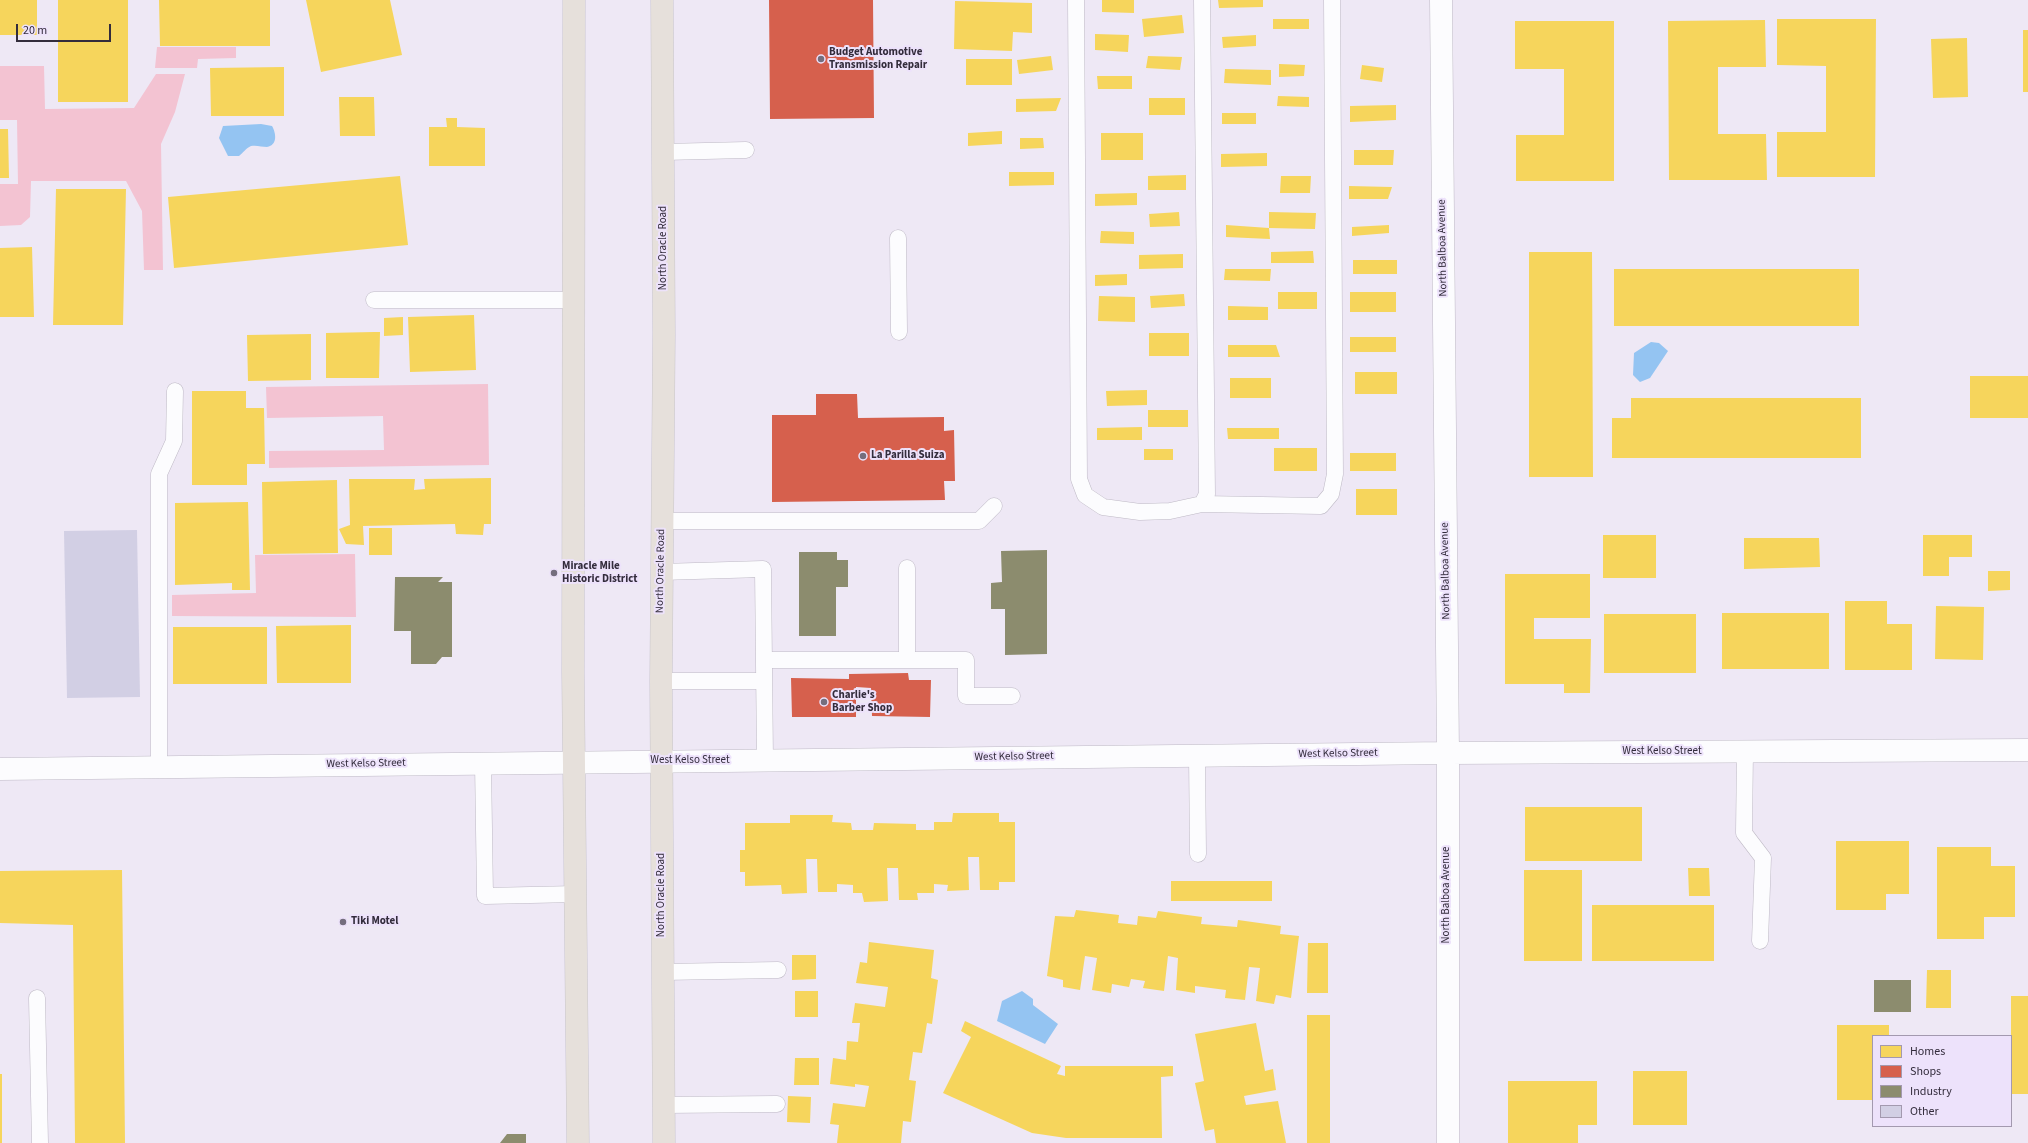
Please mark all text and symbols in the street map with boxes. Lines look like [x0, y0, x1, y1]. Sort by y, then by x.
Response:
scale bar [18, 16, 113, 42]
text: 20 m [23, 22, 47, 39]
place label: Budget Automotive Transmission Repair [829, 46, 927, 72]
marker: Budget Automotive Transmission Repair [816, 54, 826, 64]
street label: North Balboa Avenue [1436, 199, 1450, 297]
street label: North Oracle Road [657, 206, 671, 290]
place label: La Parilla Suiza [871, 449, 944, 463]
marker: La Parilla Suiza [858, 451, 868, 461]
street label: North Balboa Avenue [1439, 522, 1453, 620]
street label: North Oracle Road [654, 529, 668, 613]
place label: Miracle Mile Historic District [562, 560, 638, 586]
marker: Miracle Mile Historic District [549, 568, 559, 578]
place label: Charlie's Barber Shop [832, 689, 892, 715]
marker: Charlie's Barber Shop [819, 697, 829, 707]
street label: West Kelso Street [1622, 745, 1702, 759]
street label: West Kelso Street [1298, 747, 1378, 761]
street label: West Kelso Street [974, 750, 1054, 764]
street label: West Kelso Street [650, 754, 730, 768]
street label: West Kelso Street [326, 757, 406, 771]
street label: North Balboa Avenue [1440, 846, 1454, 944]
street label: North Oracle Road [655, 853, 669, 937]
place label: Tiki Motel [351, 915, 398, 929]
marker: Tiki Motel [338, 917, 348, 927]
legend [1872, 1035, 2012, 1127]
text: Homes [1910, 1043, 1945, 1060]
text: Shops [1910, 1063, 1941, 1080]
text: Industry [1910, 1083, 1952, 1100]
text: Other [1910, 1103, 1939, 1120]

